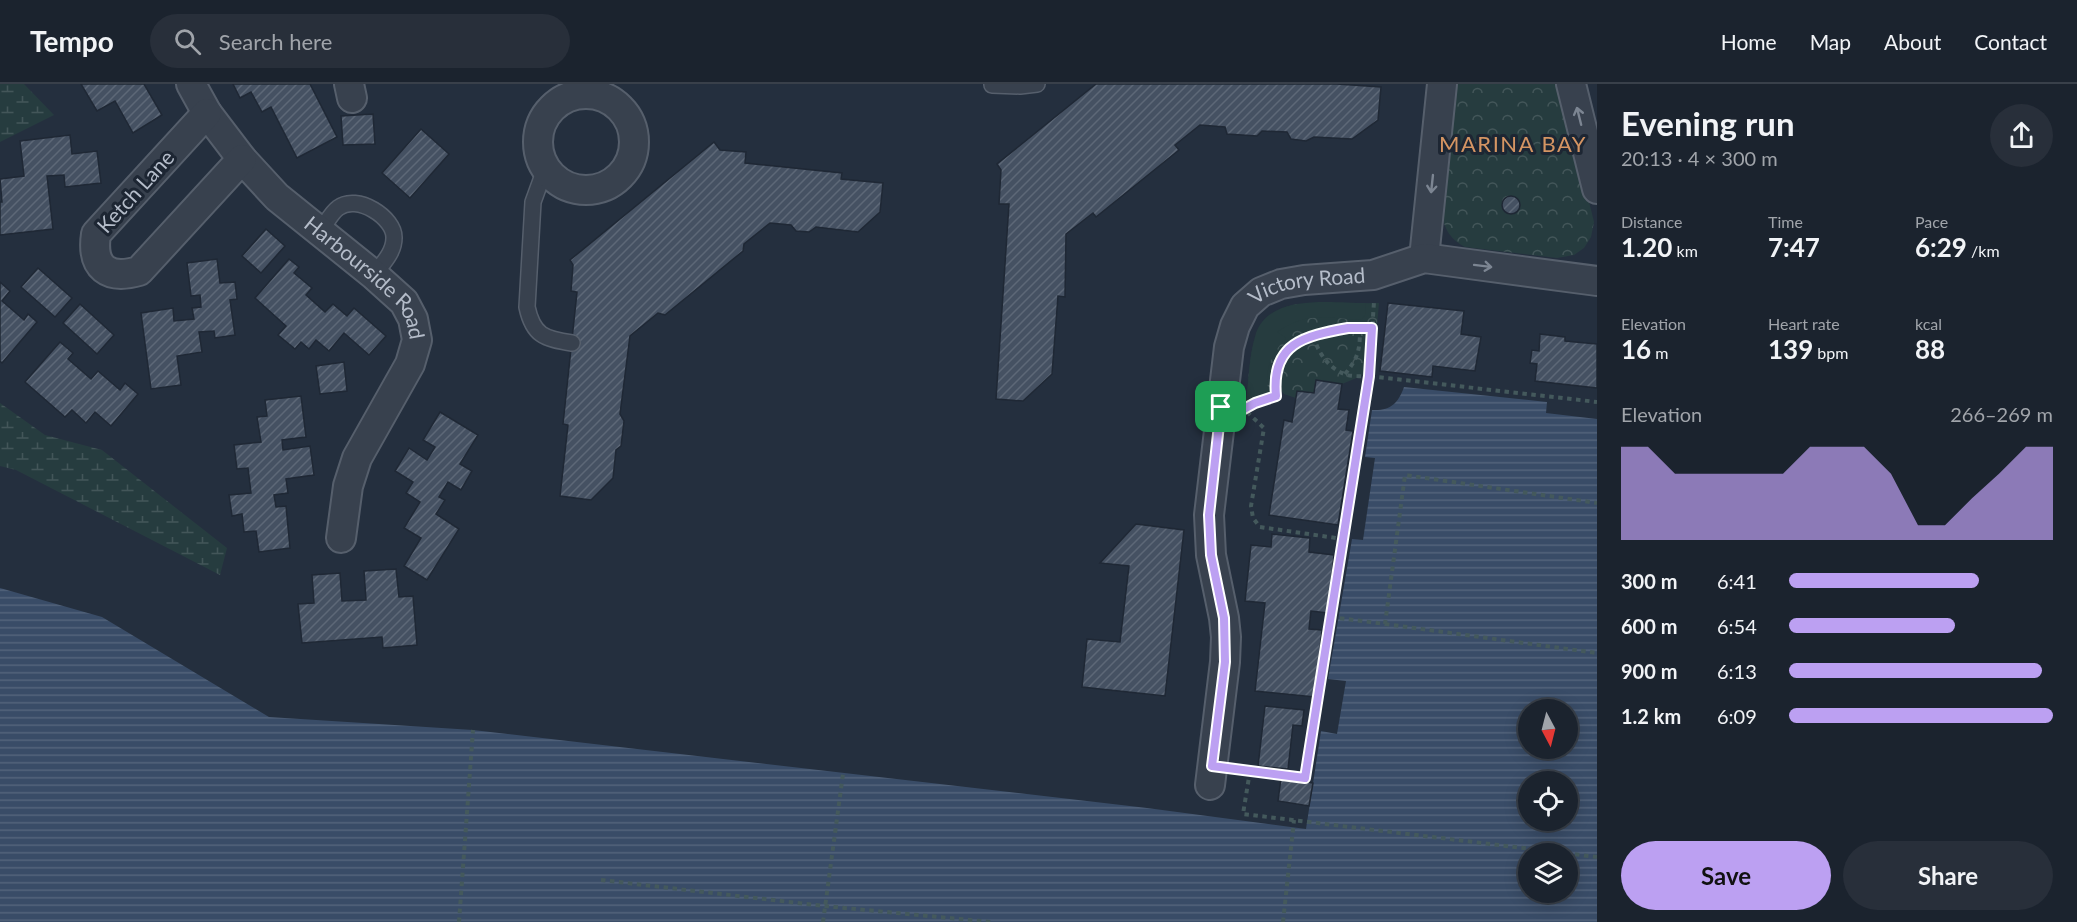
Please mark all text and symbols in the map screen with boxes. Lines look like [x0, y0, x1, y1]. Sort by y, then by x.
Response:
search box [150, 14, 570, 68]
text: Tempo [30, 24, 114, 58]
icon: search [171, 25, 204, 58]
text: Search here [219, 28, 332, 55]
text: Home [1721, 29, 1777, 54]
text: Map [1810, 29, 1851, 54]
text: About [1884, 29, 1941, 54]
text: Contact [1974, 29, 2047, 54]
text: Evening run [1621, 103, 1795, 143]
button: share [1990, 104, 2053, 167]
one-way arrow [1573, 107, 1585, 126]
district label: MARINA BAY [1439, 130, 1587, 157]
street label: Ketch Lane [91, 144, 179, 238]
text: 20:13 · 4 × 300 m [1621, 146, 1778, 170]
one-way arrow [1426, 174, 1437, 193]
street label: Harbourside Road [300, 210, 431, 341]
text: Distance [1621, 212, 1682, 231]
text: Time [1768, 212, 1803, 231]
text: Pace [1915, 212, 1948, 231]
text: 1.20 [1621, 231, 1672, 263]
text: 7:47 [1768, 231, 1820, 263]
text: 6:29 [1915, 231, 1967, 263]
text: km [1672, 241, 1698, 260]
text: /km [1967, 241, 2000, 260]
one-way arrow [1472, 261, 1492, 272]
street label: Victory Road [1242, 262, 1366, 308]
text: Elevation [1621, 314, 1686, 333]
text: Heart rate [1768, 314, 1840, 333]
text: kcal [1915, 314, 1942, 333]
text: 16 [1621, 333, 1651, 365]
text: 139 [1768, 333, 1813, 365]
text: 88 [1915, 333, 1945, 365]
text: m [1651, 343, 1668, 362]
text: bpm [1813, 343, 1848, 362]
pin [1195, 381, 1246, 432]
icon: arrive [1204, 390, 1237, 423]
text: Elevation [1621, 402, 1702, 426]
text: 266–269 m [1950, 402, 2053, 426]
text: 300 m [1621, 569, 1677, 593]
text: 6:41 [1717, 569, 1757, 593]
text: 600 m [1621, 614, 1677, 638]
text: 6:54 [1717, 614, 1757, 638]
text: 900 m [1621, 659, 1677, 683]
text: 6:13 [1717, 659, 1757, 683]
north arrow [1518, 699, 1578, 759]
map controls [1518, 699, 1578, 903]
text: 1.2 km [1621, 704, 1681, 728]
text: 6:09 [1717, 704, 1757, 728]
button: locate [1518, 771, 1578, 831]
button: Save [1621, 841, 1831, 910]
button: Share [1843, 841, 2053, 910]
button: layers [1518, 843, 1578, 903]

